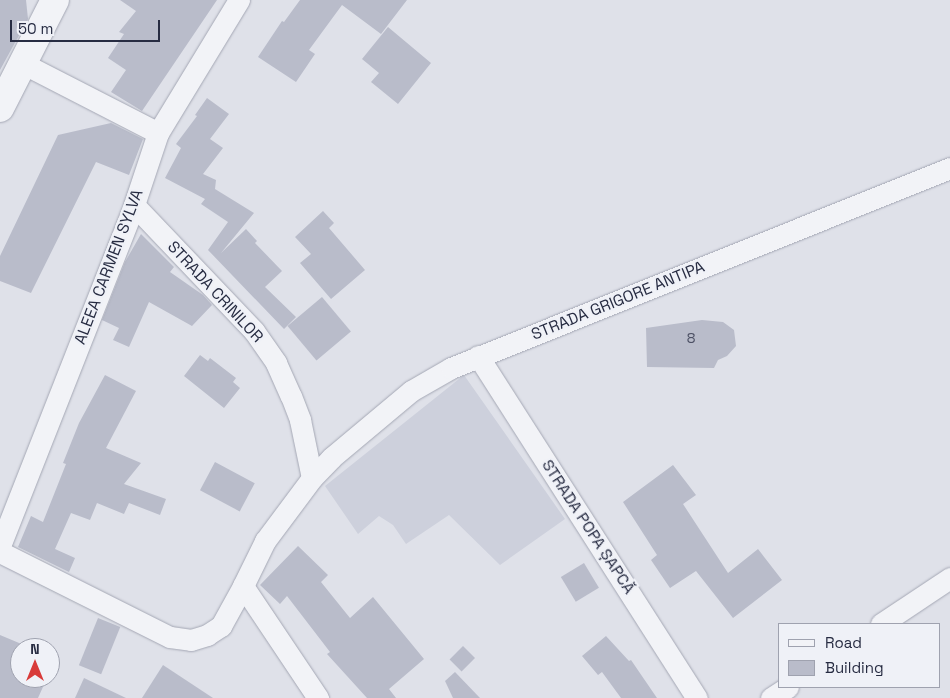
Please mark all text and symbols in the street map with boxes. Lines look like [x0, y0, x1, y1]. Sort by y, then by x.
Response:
scale bar [12, 10, 162, 42]
text: 50 m [18, 19, 53, 38]
street label: ALEEA CARMEN SYLVA [71, 187, 147, 347]
street label: STRADA CRINILOR [163, 237, 267, 347]
street label: STRADA GRIGORE ANTIPA [528, 257, 708, 345]
house number: 8 [687, 330, 695, 346]
street label: STRADA POPA ȘAPCĂ [537, 456, 639, 598]
legend [778, 623, 940, 688]
text: Road [825, 633, 862, 652]
north arrow [10, 638, 60, 688]
text: N [30, 640, 40, 658]
text: Building [825, 658, 884, 677]

